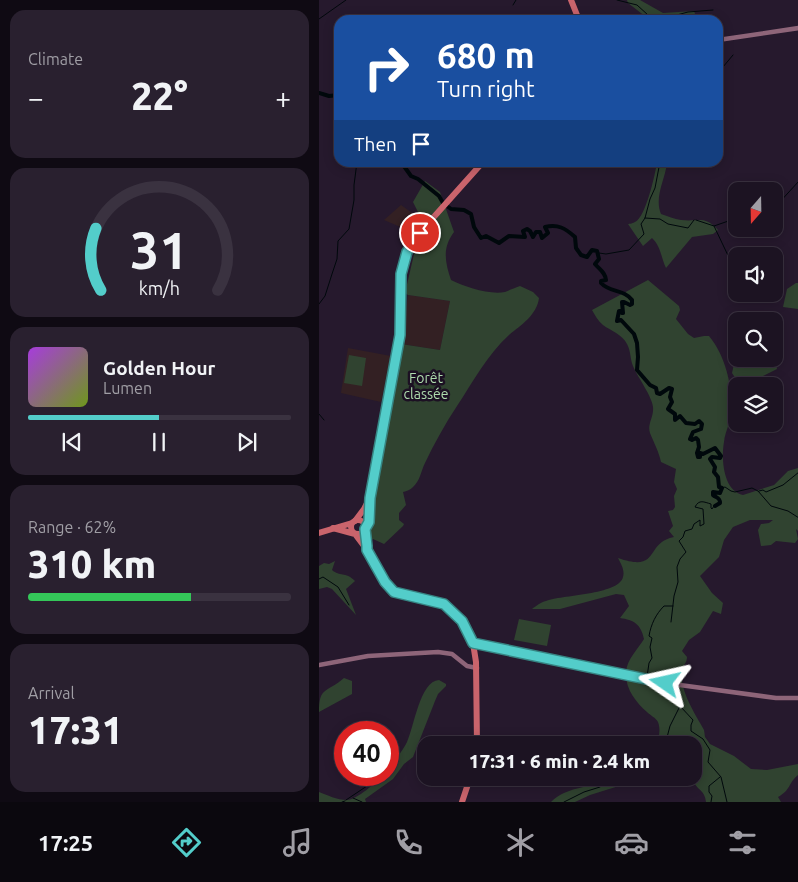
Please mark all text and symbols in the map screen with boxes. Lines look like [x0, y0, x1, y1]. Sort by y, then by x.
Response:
icon: right [354, 35, 419, 100]
text: 680 m [437, 35, 535, 75]
text: Climate [28, 50, 83, 68]
text: 22° [131, 75, 188, 117]
text: Turn right [437, 76, 535, 101]
text: − [28, 82, 44, 113]
text: + [275, 82, 291, 113]
icon: arrive [407, 130, 435, 158]
text: Then [354, 133, 397, 155]
north arrow [728, 182, 783, 238]
map controls [728, 182, 783, 432]
pin [399, 212, 441, 254]
icon: arrive [406, 219, 434, 247]
text: 31 [130, 221, 189, 279]
button: sound [728, 247, 783, 302]
text: km/h [139, 278, 180, 298]
button: search [728, 312, 783, 367]
text: Golden Hour [103, 357, 215, 379]
park label: Forêt classée [403, 370, 449, 402]
button: layers [728, 377, 783, 432]
text: Lumen [103, 379, 152, 397]
icon: previous [58, 428, 86, 456]
icon: pause [145, 428, 173, 456]
icon: next [233, 428, 261, 456]
text: Range · 62% [28, 518, 116, 536]
text: 310 km [28, 543, 156, 585]
position arrow [638, 656, 690, 708]
text: Arrival [28, 684, 75, 702]
text: 17:31 [28, 709, 123, 751]
speed limit sign: 40 [334, 721, 399, 786]
text: 17:31 · 6 min · 2.4 km [469, 750, 650, 772]
icon: directions [169, 825, 204, 860]
icon: music [280, 825, 315, 860]
icon: phone [391, 825, 426, 860]
icon: climate [503, 825, 538, 860]
icon: car [614, 825, 649, 860]
icon: filters [725, 825, 760, 860]
text: 17:25 [38, 830, 93, 855]

